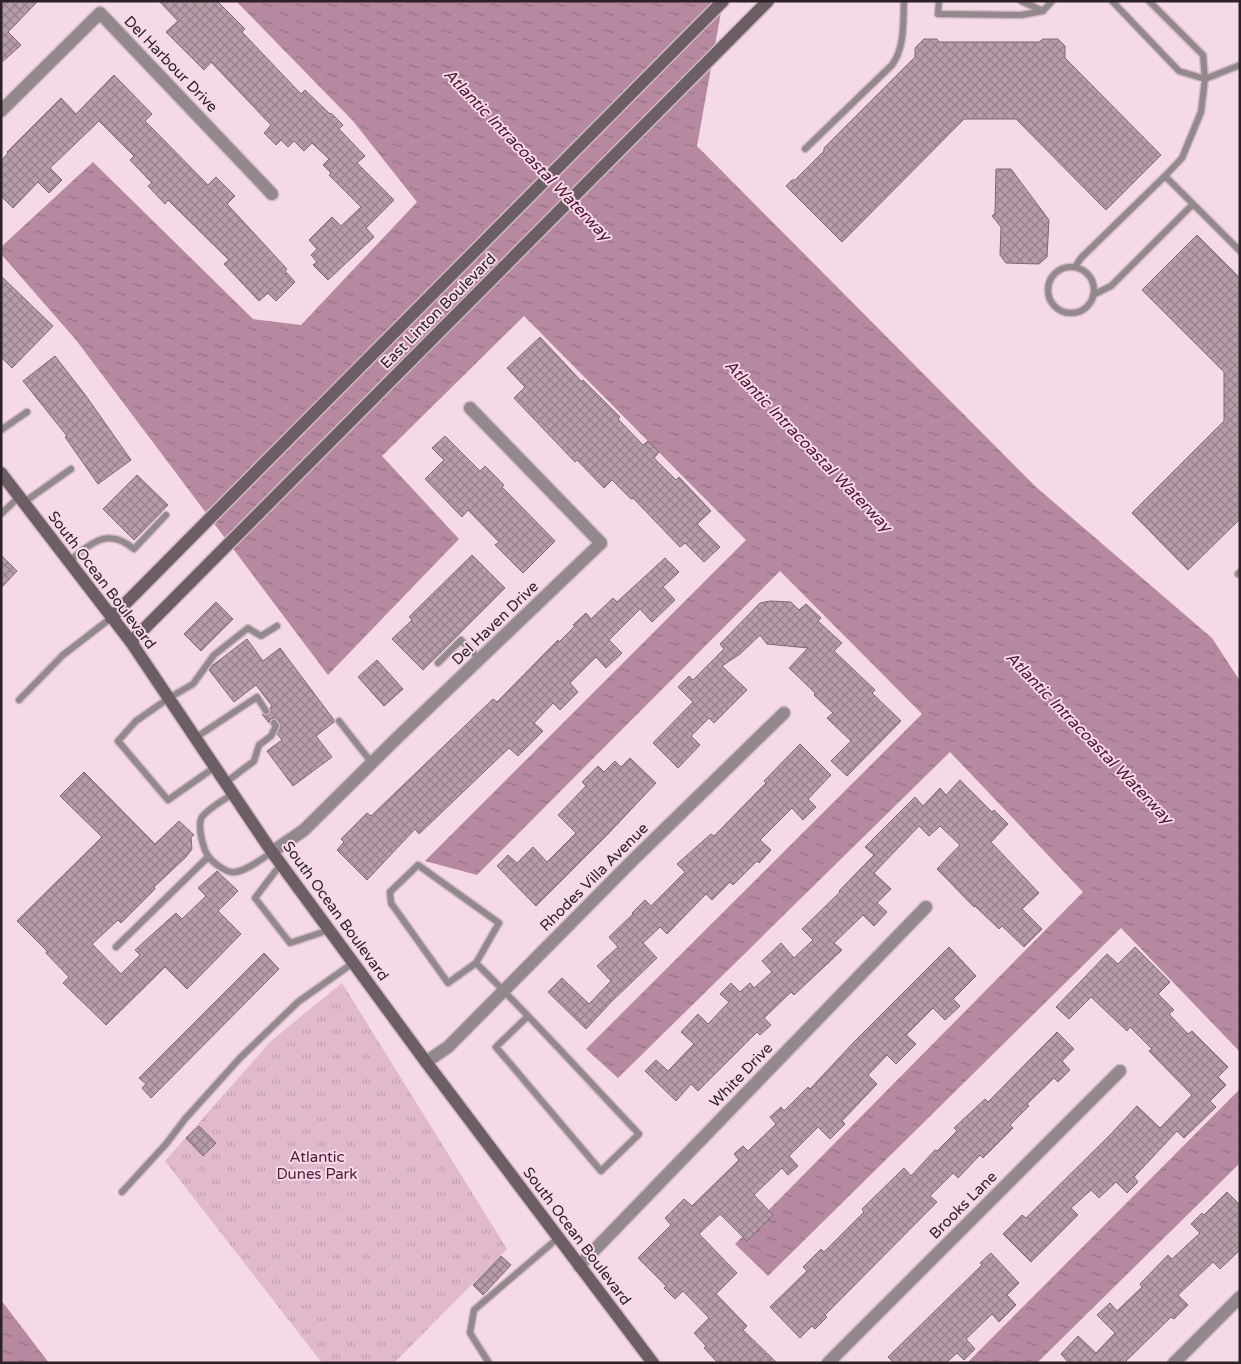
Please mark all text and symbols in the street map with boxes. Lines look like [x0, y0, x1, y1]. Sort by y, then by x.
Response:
street label: Del Harbour Drive [120, 12, 222, 116]
water label: Atlantic Intracoastal Waterway [439, 65, 616, 247]
street label: East Linton Boulevard [377, 250, 499, 372]
water label: Atlantic Intracoastal Waterway [720, 356, 897, 538]
street label: South Ocean Boulevard [44, 507, 160, 653]
street label: Del Haven Drive [448, 577, 542, 669]
water label: Atlantic Intracoastal Waterway [1001, 648, 1178, 830]
street label: Rhodes Villa Avenue [536, 819, 652, 935]
street label: South Ocean Boulevard [279, 838, 393, 984]
street label: White Drive [706, 1039, 776, 1111]
park label: Atlantic Dunes Park [276, 1148, 358, 1183]
street label: South Ocean Boulevard [519, 1163, 635, 1309]
street label: Brooks Lane [926, 1168, 1000, 1242]

